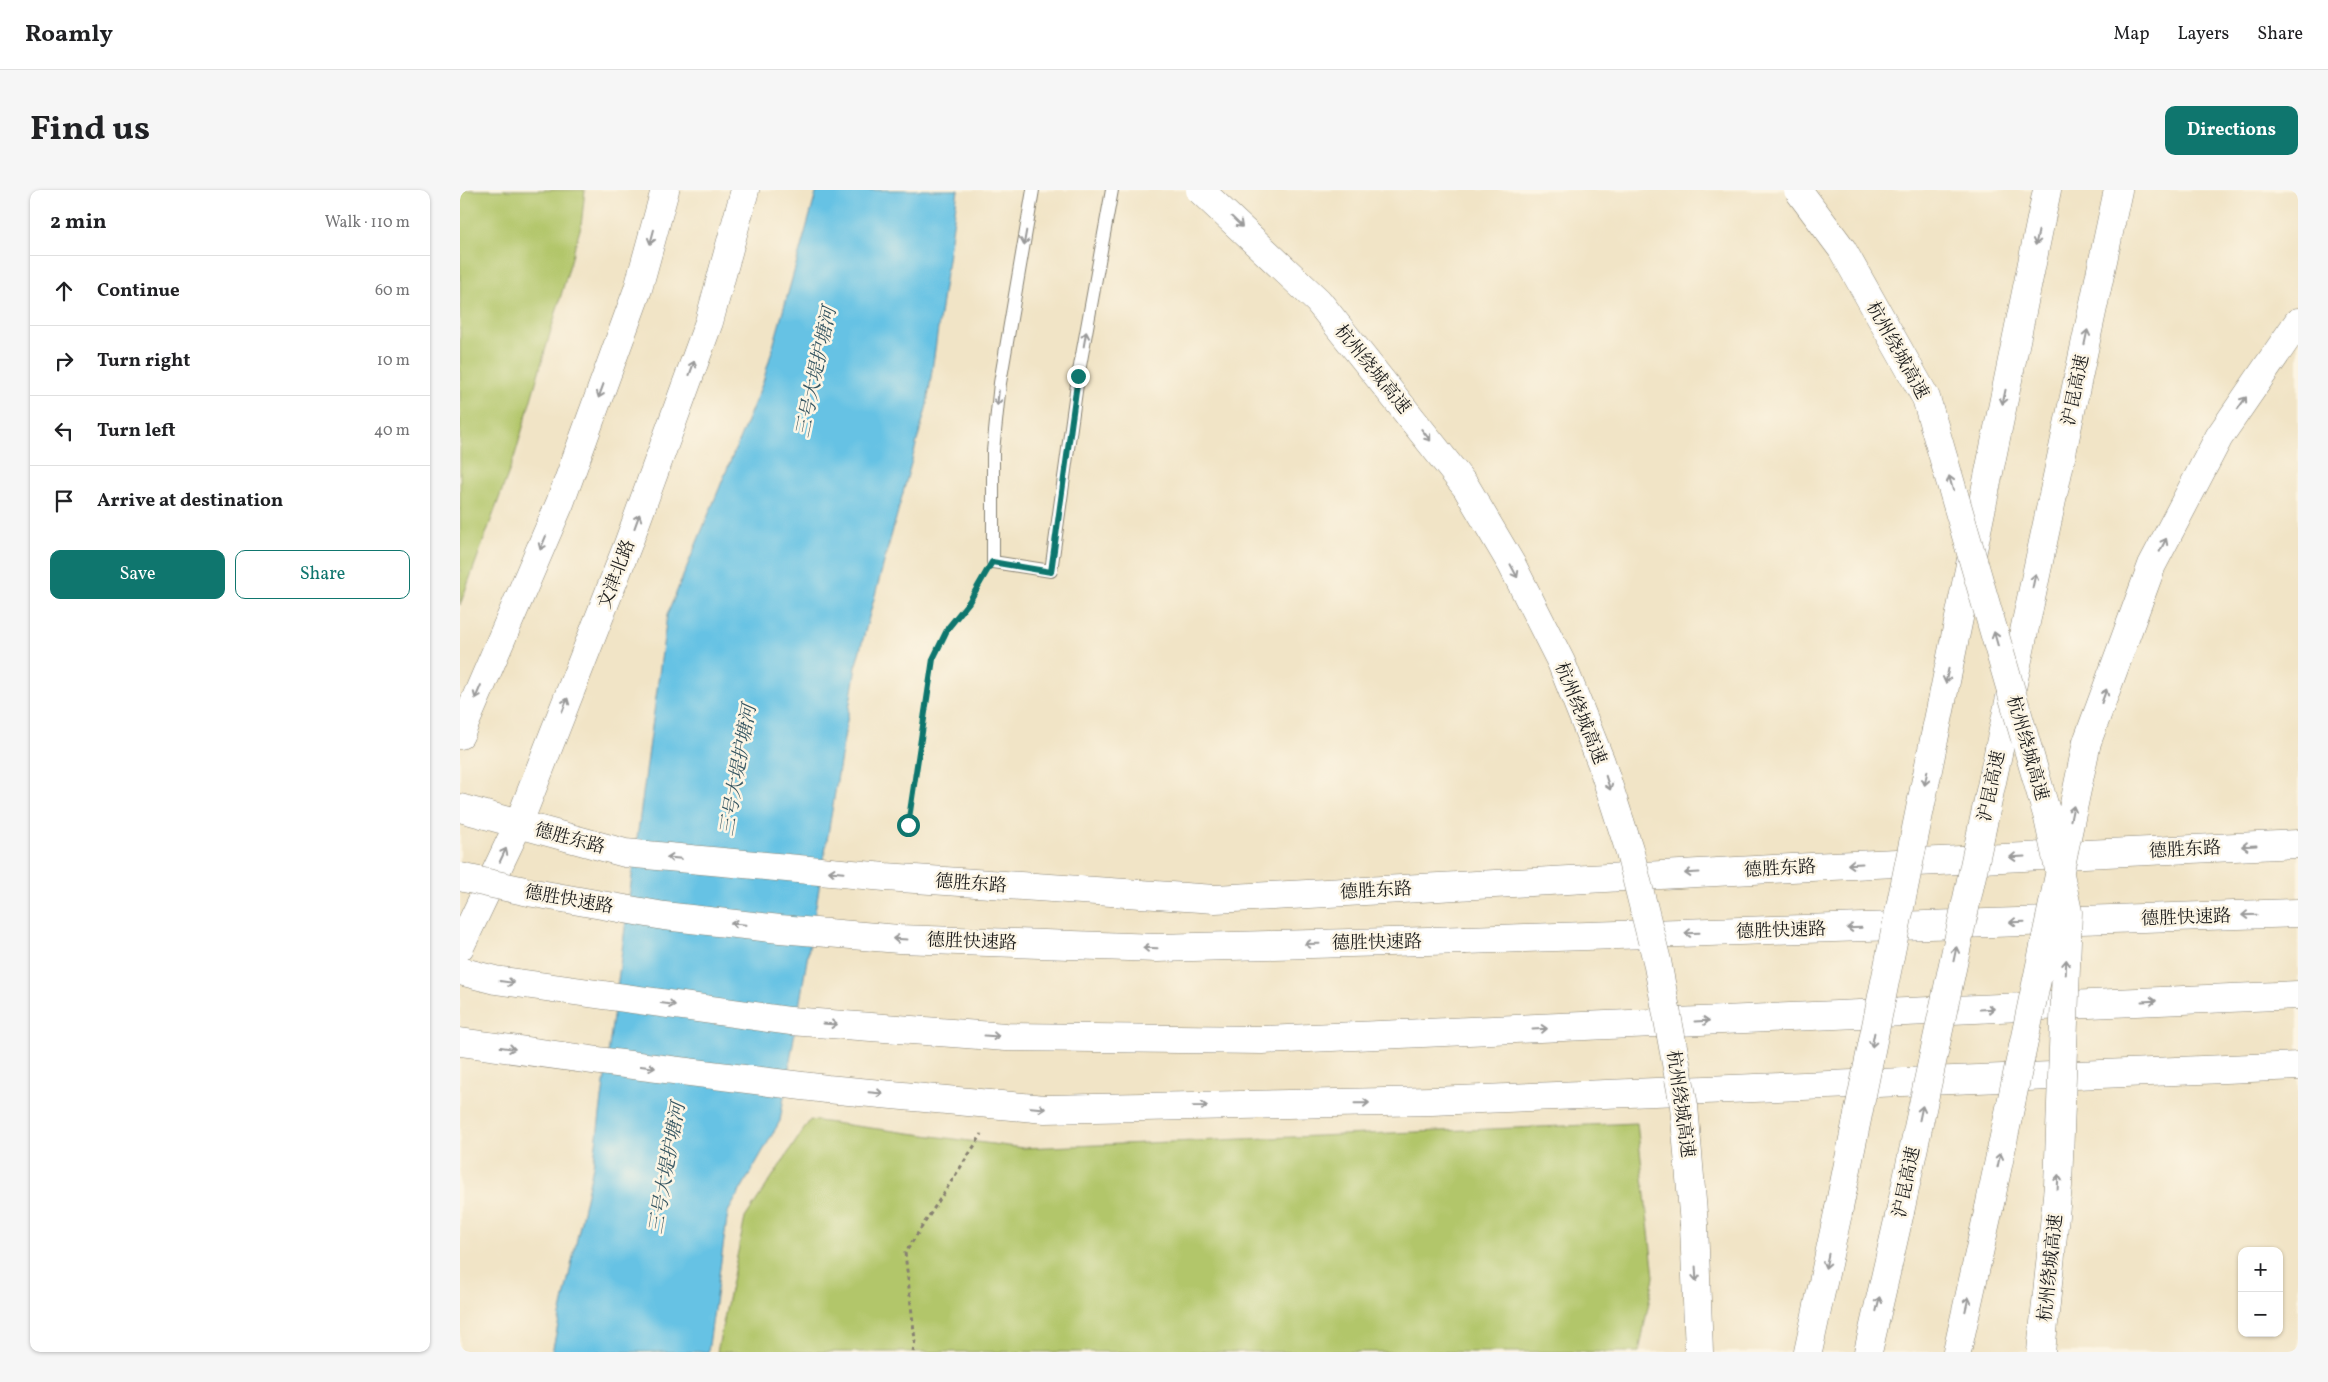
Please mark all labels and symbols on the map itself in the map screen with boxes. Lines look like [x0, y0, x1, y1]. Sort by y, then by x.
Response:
one-way arrow [1230, 216, 1242, 228]
one-way arrow [647, 229, 656, 245]
one-way arrow [2032, 229, 2041, 245]
one-way arrow [1019, 230, 1029, 246]
street label: 杭州绕城高速 [1860, 297, 1934, 404]
water label: 三号大堤护塘河 [790, 302, 844, 440]
street label: 杭州绕城高速 [1328, 320, 1416, 420]
one-way arrow [2082, 329, 2092, 345]
one-way arrow [1081, 332, 1091, 348]
street label: 沪昆高速 [2057, 352, 2096, 428]
one-way arrow [688, 361, 697, 377]
route end [1067, 365, 1090, 388]
one-way arrow [596, 383, 605, 398]
one-way arrow [1999, 388, 2009, 404]
one-way arrow [994, 390, 1003, 406]
one-way arrow [2237, 396, 2247, 410]
one-way arrow [1420, 428, 1431, 441]
one-way arrow [1945, 475, 1955, 491]
one-way arrow [633, 514, 642, 529]
one-way arrow [537, 535, 547, 550]
street label: 文津北路 [593, 536, 642, 613]
one-way arrow [2159, 538, 2168, 553]
one-way arrow [1510, 563, 1519, 578]
one-way arrow [2030, 574, 2040, 590]
one-way arrow [1991, 631, 2000, 647]
street label: 杭州绕城高速 [1548, 659, 1611, 768]
one-way arrow [1942, 668, 1951, 684]
one-way arrow [473, 684, 483, 699]
one-way arrow [2100, 689, 2109, 705]
street label: 杭州绕城高速 [2000, 693, 2053, 804]
one-way arrow [561, 698, 570, 713]
water label: 三号大堤护塘河 [715, 700, 764, 838]
street label: 沪昆高速 [1973, 748, 2012, 824]
one-way arrow [1921, 770, 1930, 786]
one-way arrow [1604, 775, 1613, 791]
one-way arrow [2068, 805, 2078, 821]
route start [897, 814, 920, 837]
street label: 德胜东路 [532, 818, 608, 861]
street label: 德胜东路 [2148, 836, 2222, 865]
one-way arrow [2242, 841, 2258, 851]
one-way arrow [499, 848, 509, 863]
one-way arrow [2009, 852, 2025, 861]
one-way arrow [667, 853, 683, 862]
street label: 德胜东路 [1743, 855, 1817, 884]
one-way arrow [1847, 860, 1863, 869]
one-way arrow [828, 868, 844, 877]
one-way arrow [1685, 868, 1701, 878]
street label: 德胜东路 [934, 870, 1008, 899]
street label: 德胜东路 [1339, 877, 1413, 906]
street label: 德胜快速路 [522, 880, 615, 921]
street label: 德胜快速路 [2141, 904, 2231, 933]
one-way arrow [2242, 910, 2258, 919]
street label: 德胜快速路 [1736, 917, 1826, 946]
one-way arrow [2009, 918, 2025, 927]
one-way arrow [730, 919, 746, 929]
one-way arrow [1847, 923, 1863, 932]
street label: 德胜快速路 [927, 928, 1017, 957]
one-way arrow [1684, 928, 1700, 938]
street label: 德胜快速路 [1332, 930, 1422, 957]
one-way arrow [892, 934, 908, 943]
one-way arrow [1304, 939, 1320, 949]
one-way arrow [1142, 943, 1158, 952]
one-way arrow [1951, 946, 1960, 962]
one-way arrow [2061, 959, 2071, 975]
one-way arrow [499, 977, 515, 987]
one-way arrow [2141, 997, 2157, 1006]
one-way arrow [660, 999, 676, 1009]
one-way arrow [1978, 1004, 1994, 1013]
one-way arrow [1694, 1017, 1710, 1026]
one-way arrow [821, 1019, 837, 1028]
one-way arrow [1531, 1024, 1547, 1033]
one-way arrow [983, 1031, 999, 1040]
one-way arrow [1867, 1032, 1877, 1048]
one-way arrow [500, 1044, 516, 1054]
street label: 杭州绕城高速 [1660, 1049, 1699, 1159]
one-way arrow [639, 1062, 655, 1072]
one-way arrow [867, 1088, 883, 1098]
water label: 三号大堤护塘河 [644, 1098, 693, 1236]
one-way arrow [1354, 1098, 1370, 1107]
one-way arrow [1192, 1101, 1208, 1111]
one-way arrow [1029, 1103, 1045, 1113]
one-way arrow [1917, 1105, 1926, 1121]
street label: 沪昆高速 [1888, 1144, 1927, 1220]
one-way arrow [1995, 1153, 2004, 1169]
one-way arrow [2053, 1174, 2062, 1190]
street label: 杭州绕城高速 [2033, 1213, 2070, 1323]
one-way arrow [1822, 1253, 1831, 1269]
one-way arrow [1691, 1266, 1701, 1282]
one-way arrow [1874, 1297, 1883, 1313]
one-way arrow [1963, 1297, 1972, 1313]

